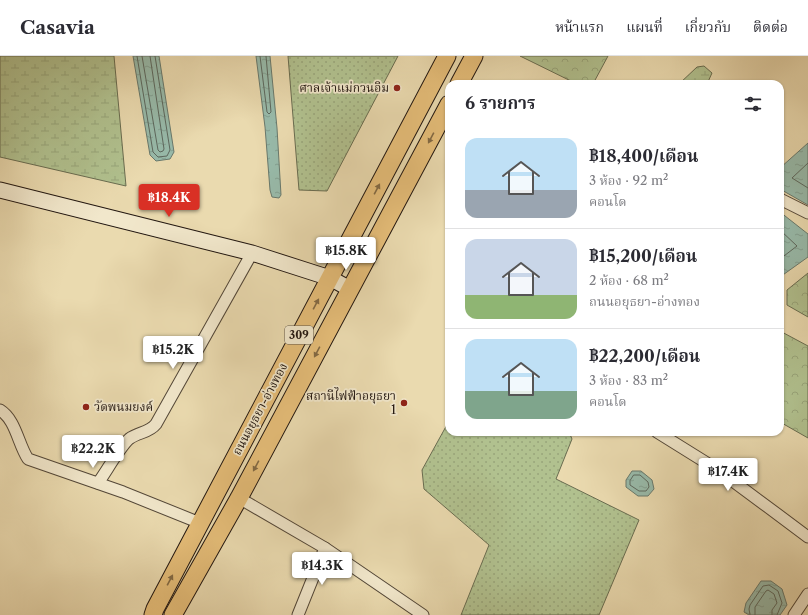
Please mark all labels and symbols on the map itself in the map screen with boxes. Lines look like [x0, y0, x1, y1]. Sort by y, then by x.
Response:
place label: ศาลเจ้าแม่กวนอิม [299, 80, 389, 95]
marker: ศาลเจ้าแม่กวนอิม [392, 83, 402, 93]
one-way arrow [427, 132, 434, 144]
pin: ฿18.4K [136, 184, 202, 218]
one-way arrow [373, 184, 380, 195]
pin: ฿15.8K [313, 237, 379, 271]
one-way arrow [313, 298, 319, 310]
road number: 309 [285, 326, 313, 344]
pin: ฿15.2K [140, 336, 206, 370]
one-way arrow [314, 346, 320, 358]
street label: ถนนอยุธยา-อ่างทอง [229, 360, 291, 458]
place label: สถานีไฟฟ้าอยุธยา 1 [306, 387, 396, 417]
marker: สถานีไฟฟ้าอยุธยา 1 [399, 398, 409, 408]
place label: วัดพนมยงค์ [94, 399, 153, 414]
marker: วัดพนมยงค์ [81, 402, 91, 412]
pin: ฿22.2K [60, 435, 126, 469]
pin: ฿17.4K [695, 458, 761, 492]
one-way arrow [253, 461, 259, 472]
pin: ฿14.3K [289, 552, 355, 586]
one-way arrow [167, 574, 173, 586]

